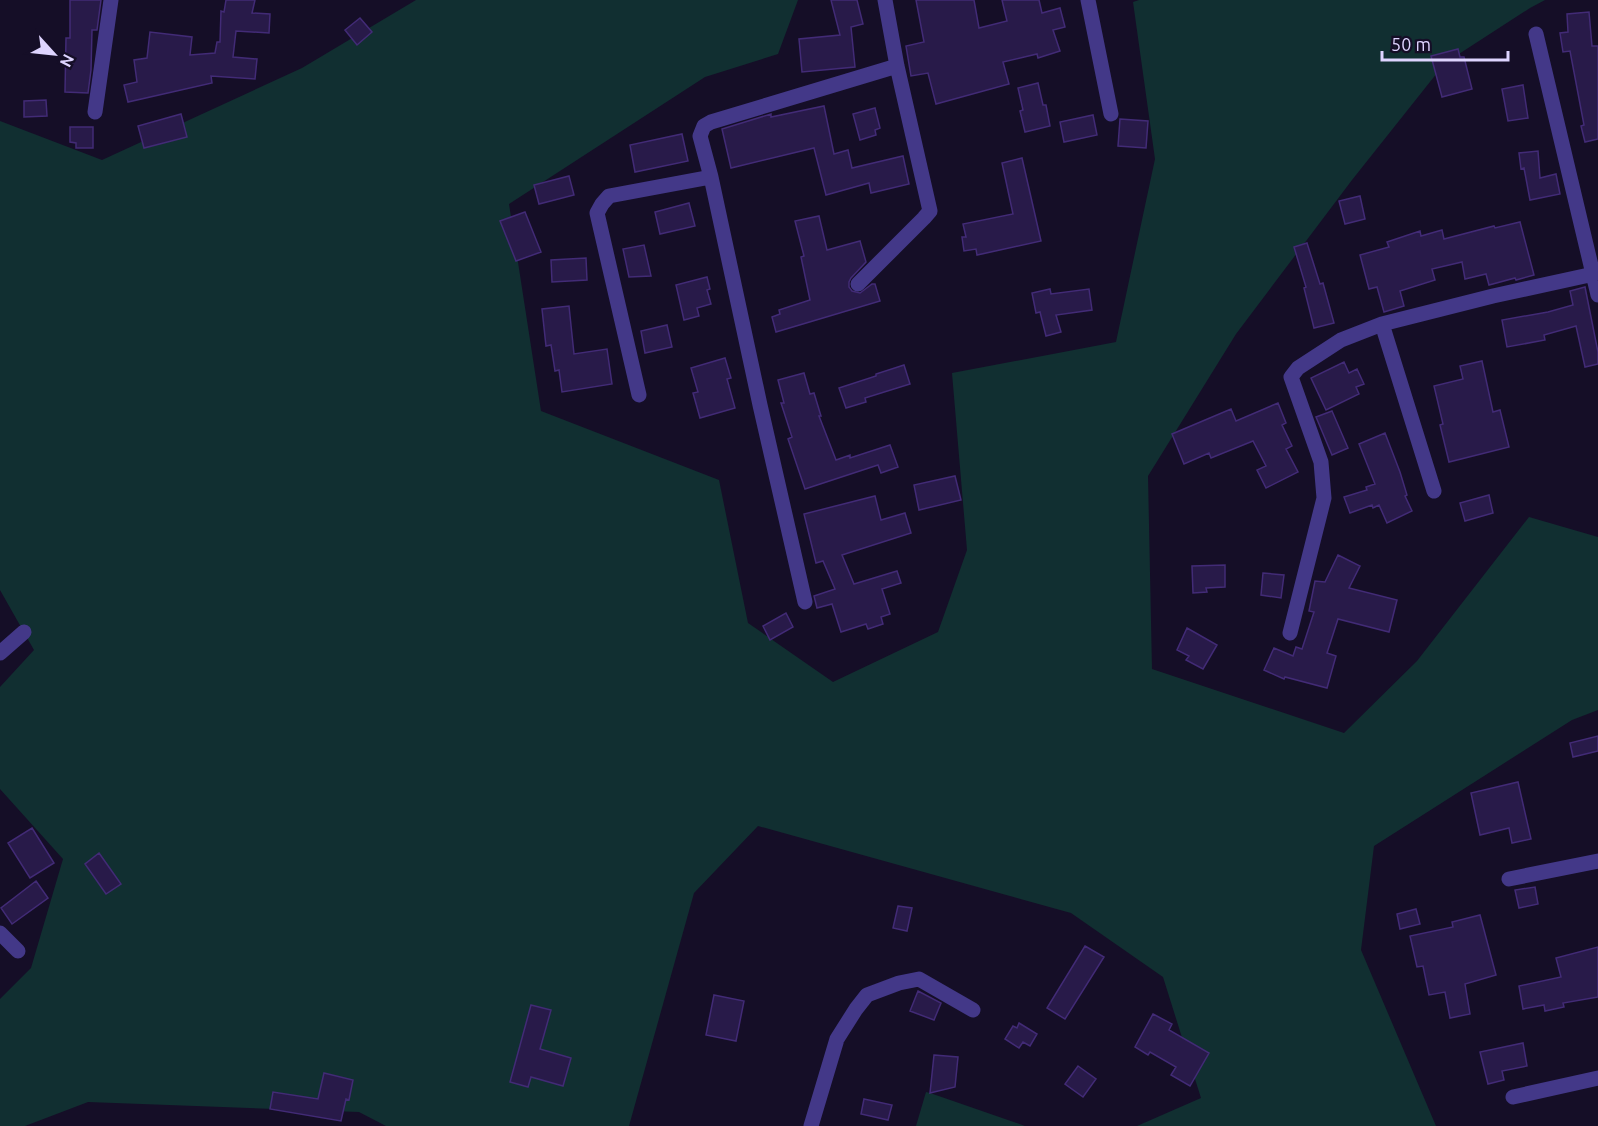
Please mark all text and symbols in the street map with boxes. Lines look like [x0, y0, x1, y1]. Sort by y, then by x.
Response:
north arrow [24, 24, 84, 84]
scale bar [1382, 24, 1508, 62]
text: 50 m [1391, 34, 1431, 54]
text: N [57, 51, 78, 70]

